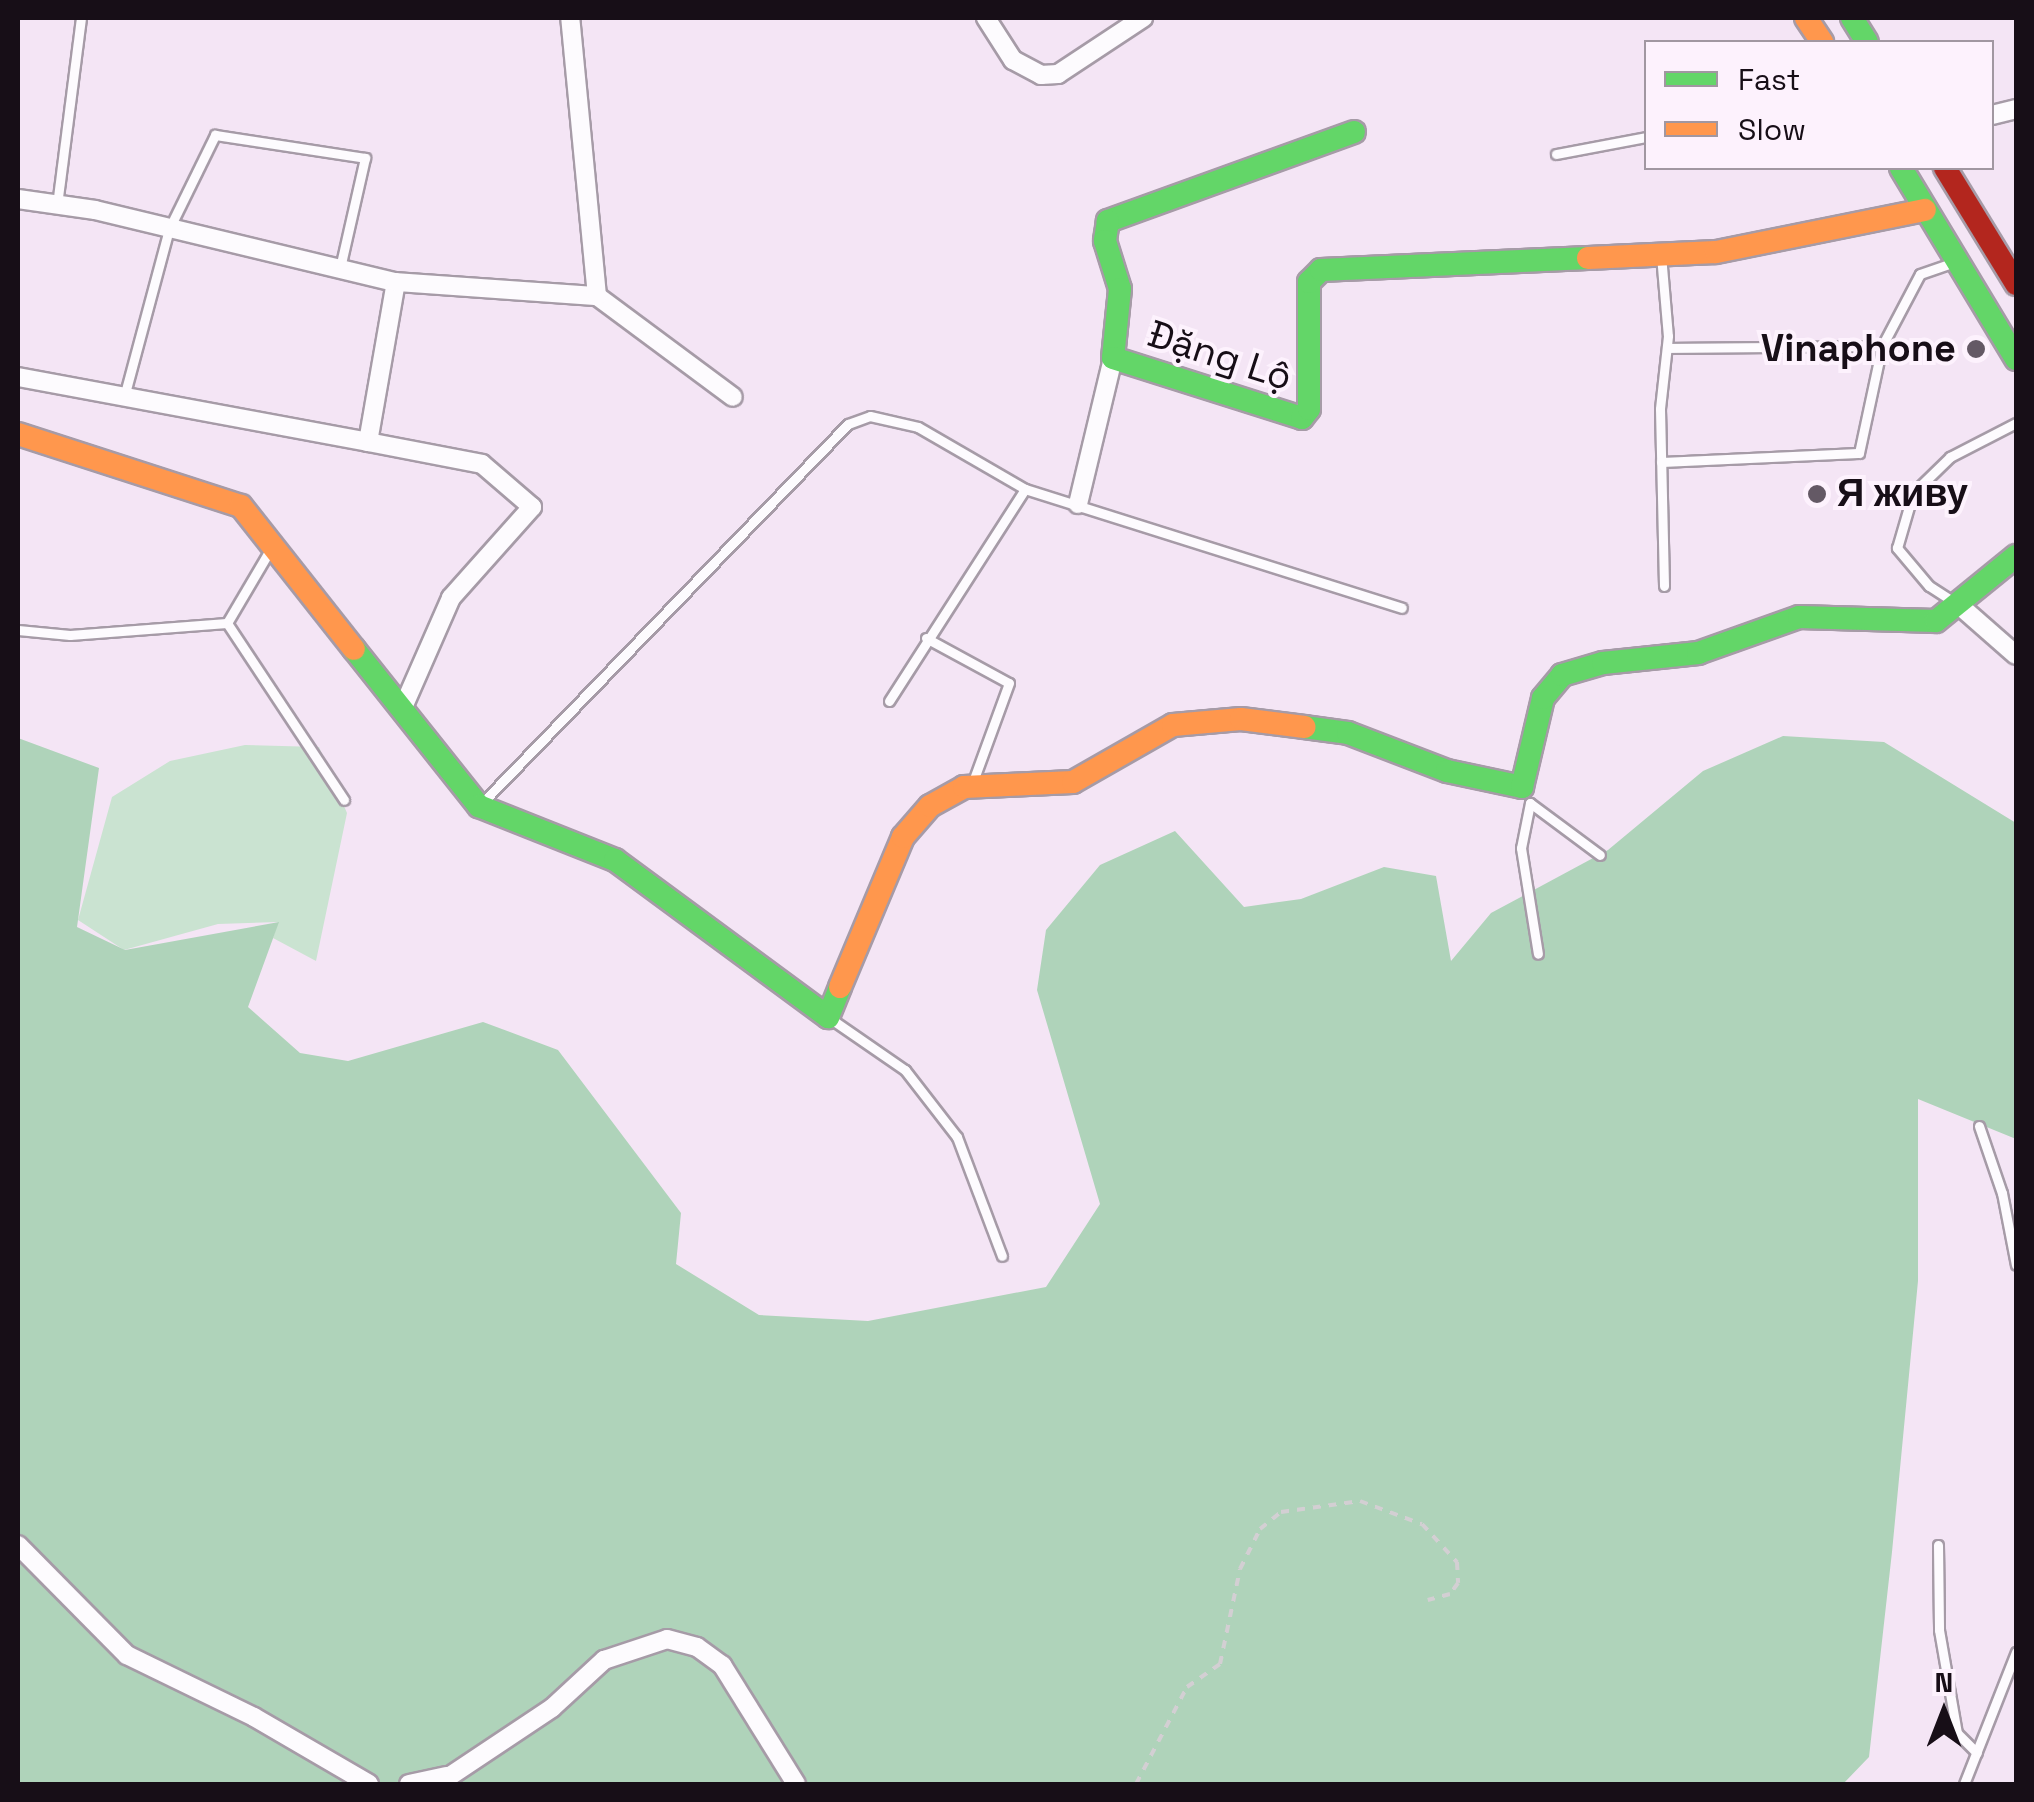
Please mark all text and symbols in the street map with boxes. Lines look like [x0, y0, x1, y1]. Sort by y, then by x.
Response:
legend [1644, 40, 1994, 170]
text: Fast [1738, 60, 1800, 99]
text: Slow [1738, 110, 1806, 149]
street label: Đặng Lộ [1142, 311, 1298, 401]
place label: Vinaphone [1761, 326, 1956, 372]
marker: Vinaphone [1965, 338, 1987, 360]
place label: Я живу [1837, 471, 1968, 517]
marker: Я живу [1806, 483, 1828, 505]
north arrow [1894, 1662, 1994, 1762]
text: N [1935, 1664, 1953, 1700]

